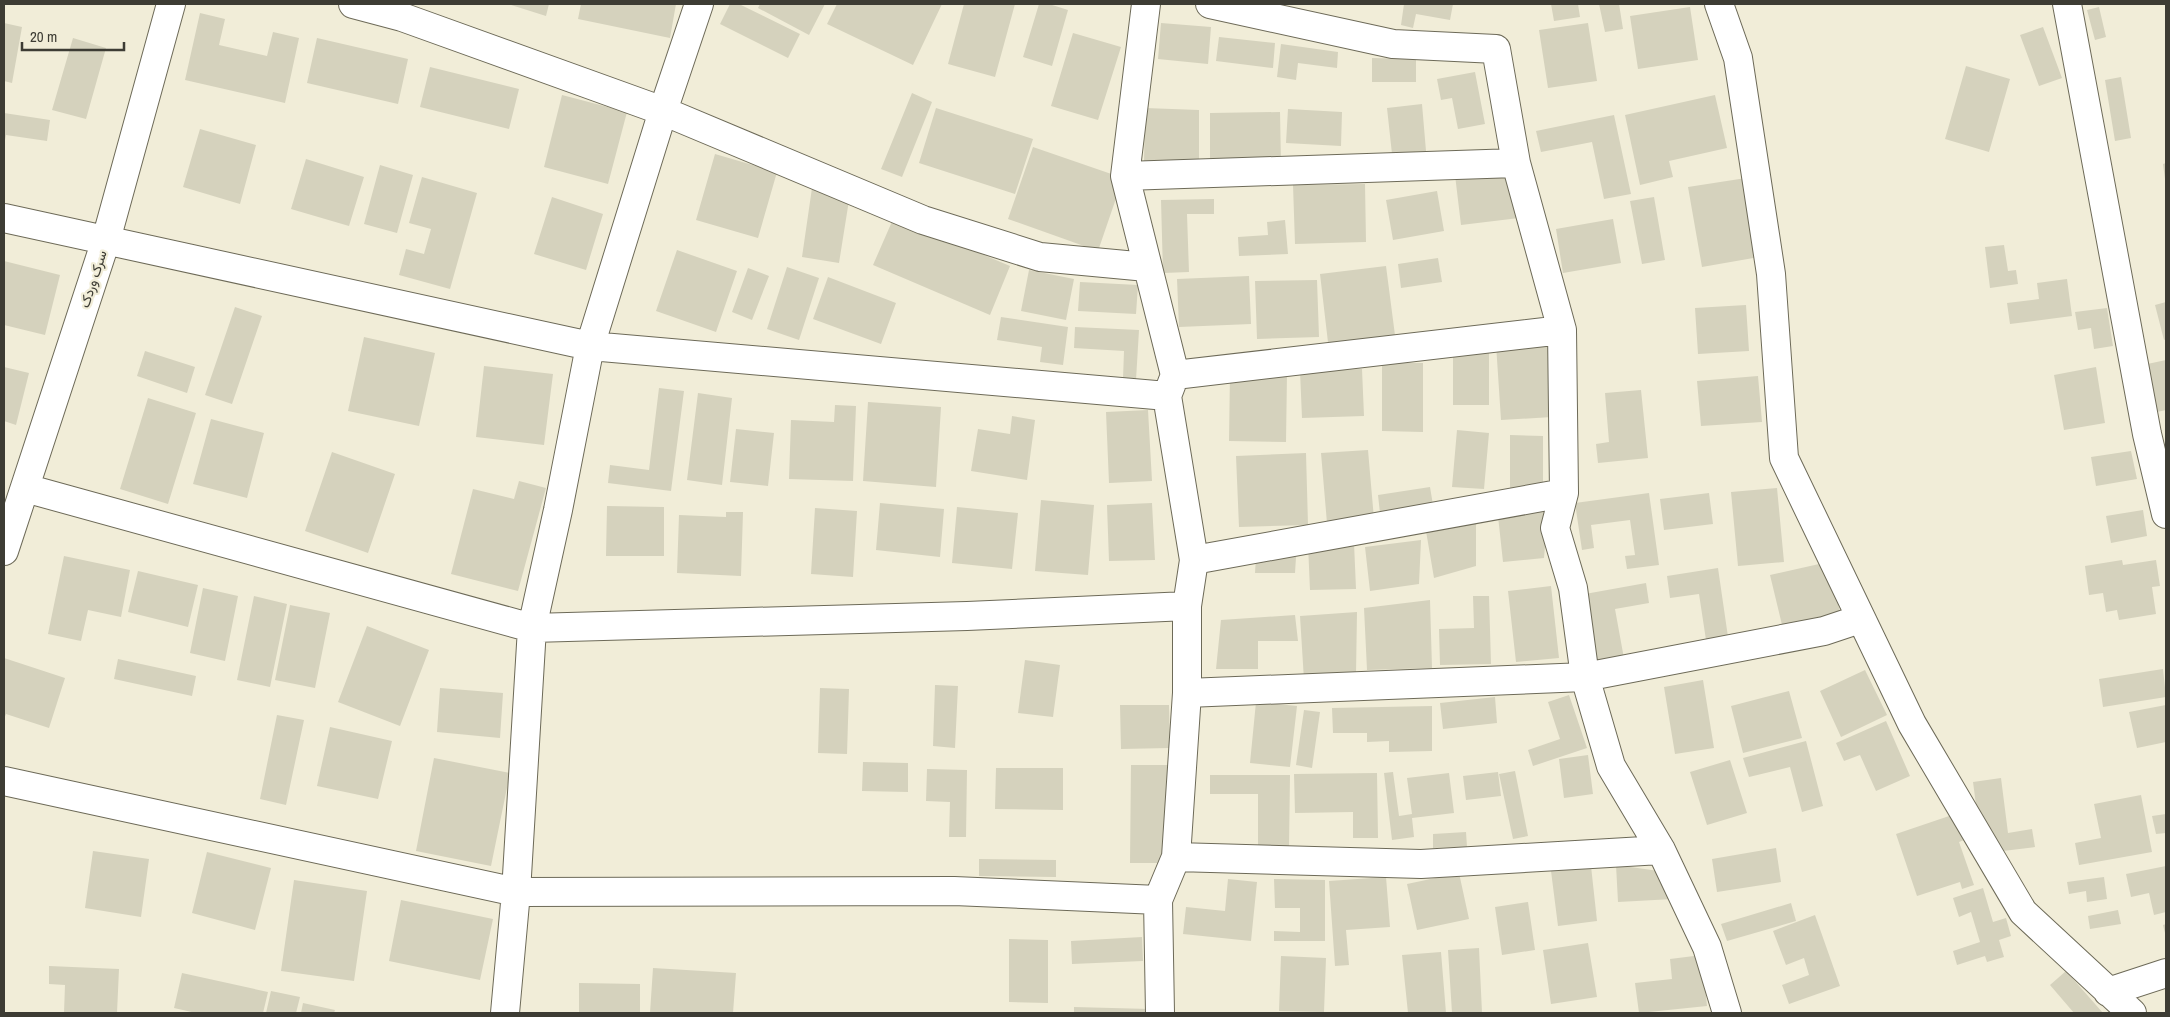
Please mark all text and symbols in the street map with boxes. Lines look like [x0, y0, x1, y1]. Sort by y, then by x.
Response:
scale bar [22, 20, 125, 52]
text: 20 m [30, 26, 57, 47]
street label: سرک وردک [75, 248, 111, 310]

